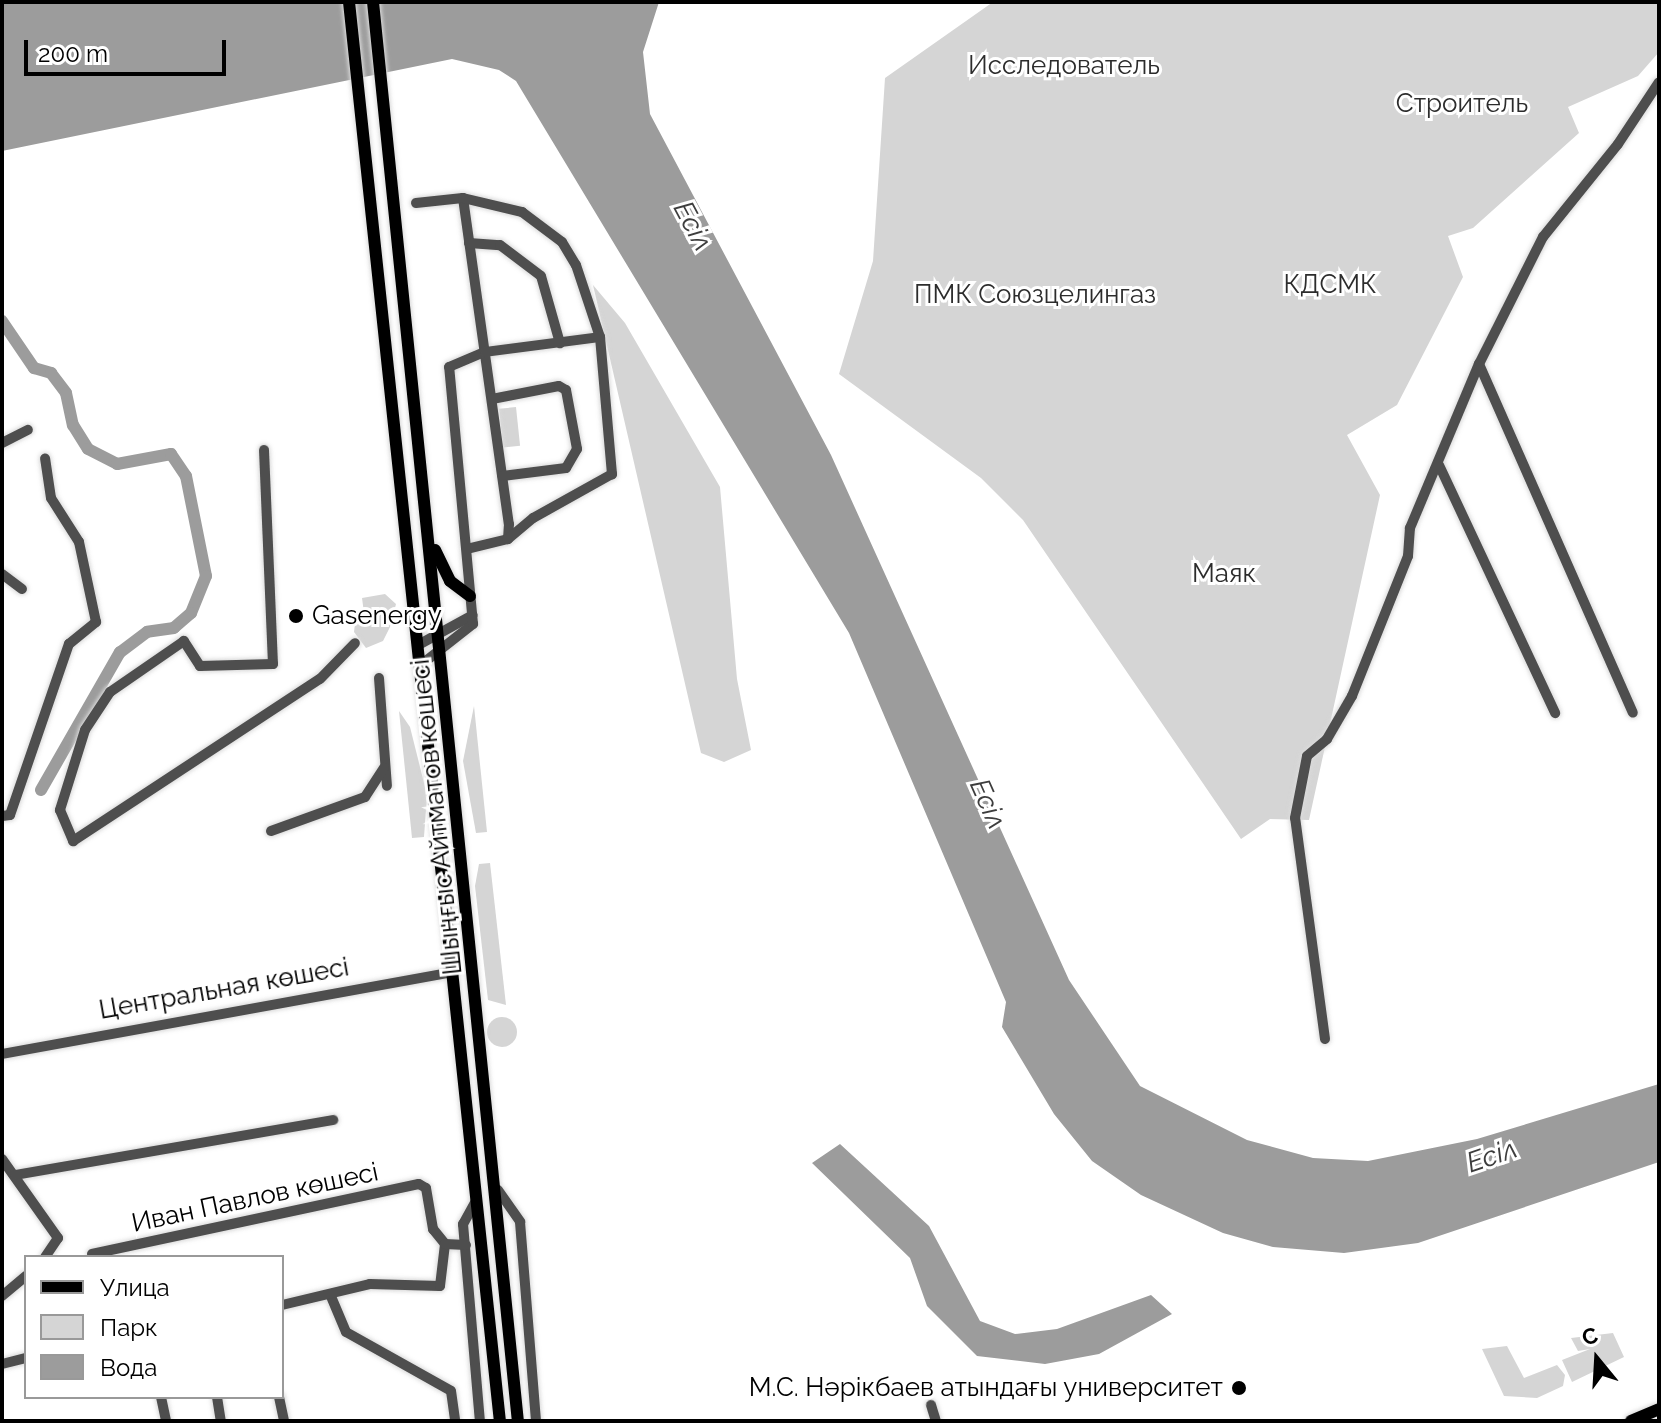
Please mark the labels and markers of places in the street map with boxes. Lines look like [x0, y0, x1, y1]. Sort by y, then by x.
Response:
place label: Gasenergy [312, 600, 442, 632]
marker: Gasenergy [287, 607, 305, 625]
place label: М.С. Нәрікбаев атындағы университет [748, 1372, 1223, 1404]
marker: М.С. Нәрікбаев атындағы университет [1230, 1379, 1248, 1397]

